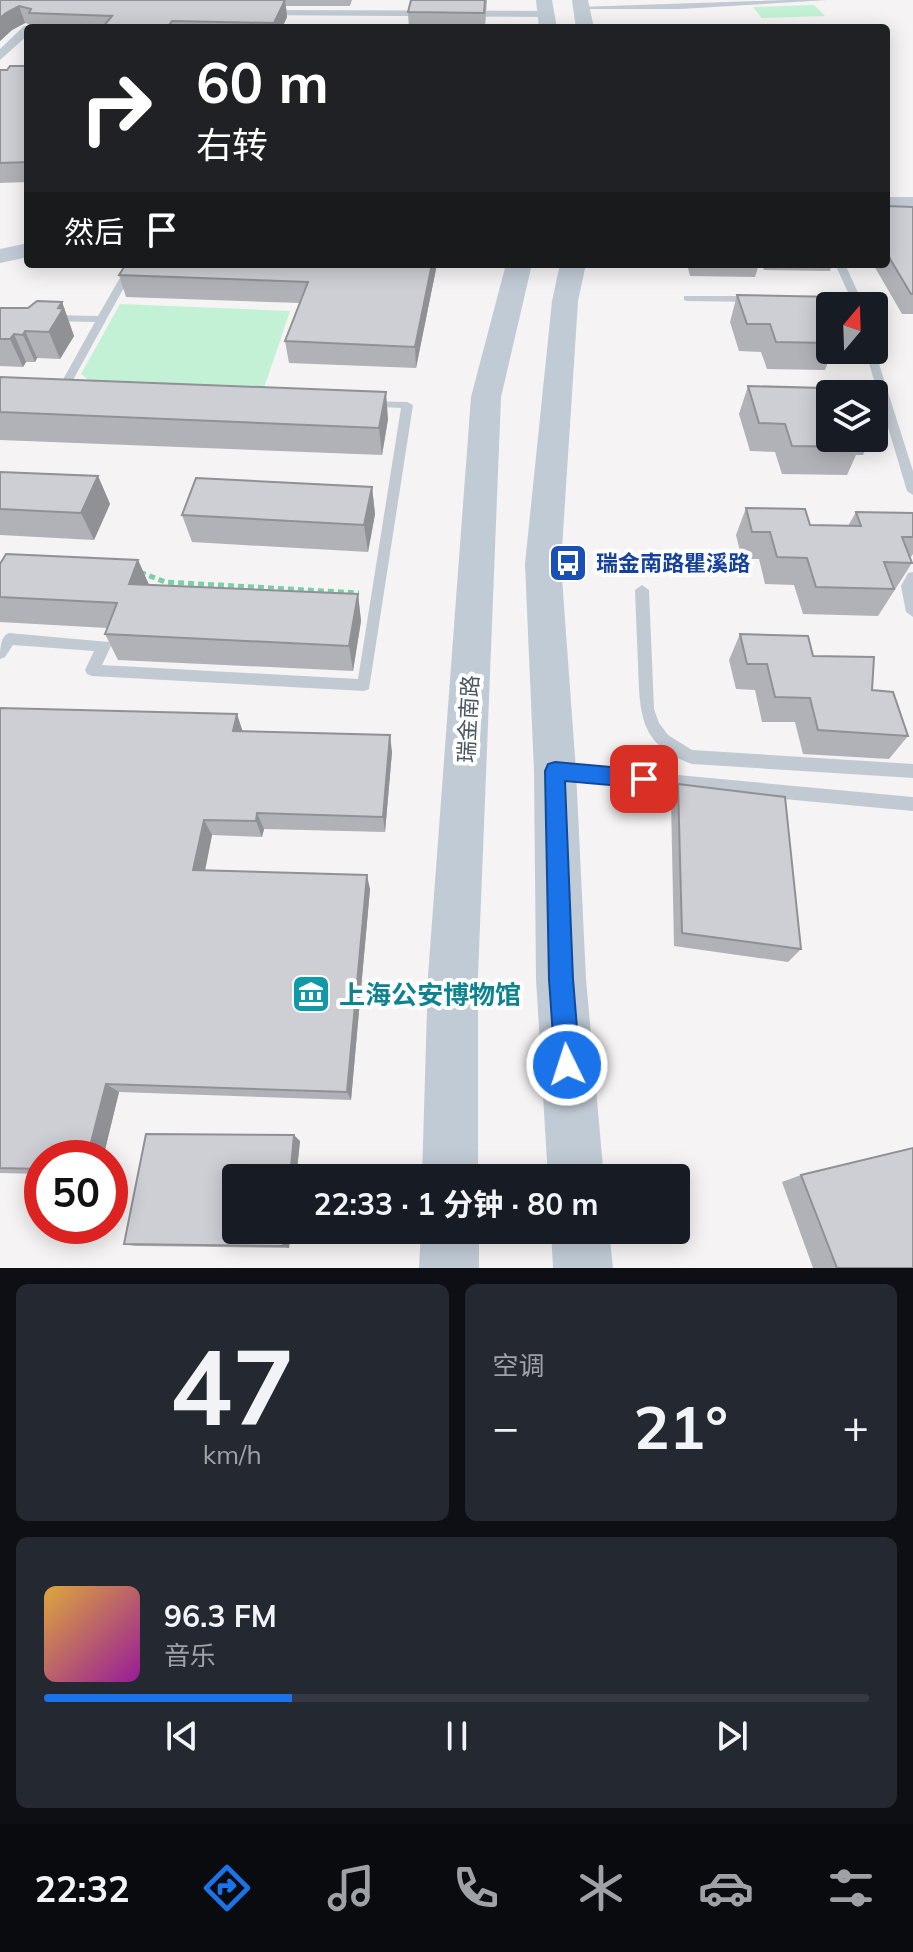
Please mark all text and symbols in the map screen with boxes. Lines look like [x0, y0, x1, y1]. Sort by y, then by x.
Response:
text: 60 m [196, 47, 329, 117]
icon: right [64, 56, 168, 160]
text: 右转 [196, 122, 268, 167]
icon: arrive [140, 208, 184, 252]
text: 然后 [64, 213, 124, 251]
north arrow [816, 292, 888, 364]
map controls [816, 292, 888, 452]
button: layers [816, 380, 888, 452]
bus stop icon: 瑞金南路瞿溪路 [547, 542, 589, 584]
place label: 瑞金南路瞿溪路 [596, 549, 750, 577]
street label: 瑞金南路 [452, 674, 484, 764]
pin [610, 745, 678, 813]
icon: arrive [622, 757, 666, 801]
museum icon: 上海公安博物馆 [290, 973, 332, 1015]
place label: 上海公安博物馆 [339, 978, 521, 1011]
position arrow [525, 1023, 609, 1107]
speed limit sign: 50 [24, 1140, 128, 1244]
text: 22:33 · 1 分钟 · 80 m [314, 1185, 598, 1223]
text: 47 [170, 1320, 295, 1451]
text: 空调 [493, 1349, 545, 1382]
text: 21° [633, 1389, 728, 1464]
text: − [493, 1399, 519, 1454]
text: + [843, 1399, 869, 1454]
text: km/h [203, 1438, 262, 1471]
text: 96.3 FM [164, 1597, 277, 1635]
text: 音乐 [164, 1639, 216, 1672]
icon: previous [160, 1714, 204, 1758]
icon: pause [435, 1714, 479, 1758]
icon: next [710, 1714, 754, 1758]
icon: directions [199, 1860, 255, 1916]
icon: music [323, 1860, 379, 1916]
icon: phone [448, 1860, 504, 1916]
icon: climate [573, 1860, 629, 1916]
icon: car [698, 1860, 754, 1916]
icon: filters [823, 1860, 879, 1916]
text: 22:32 [34, 1866, 130, 1911]

